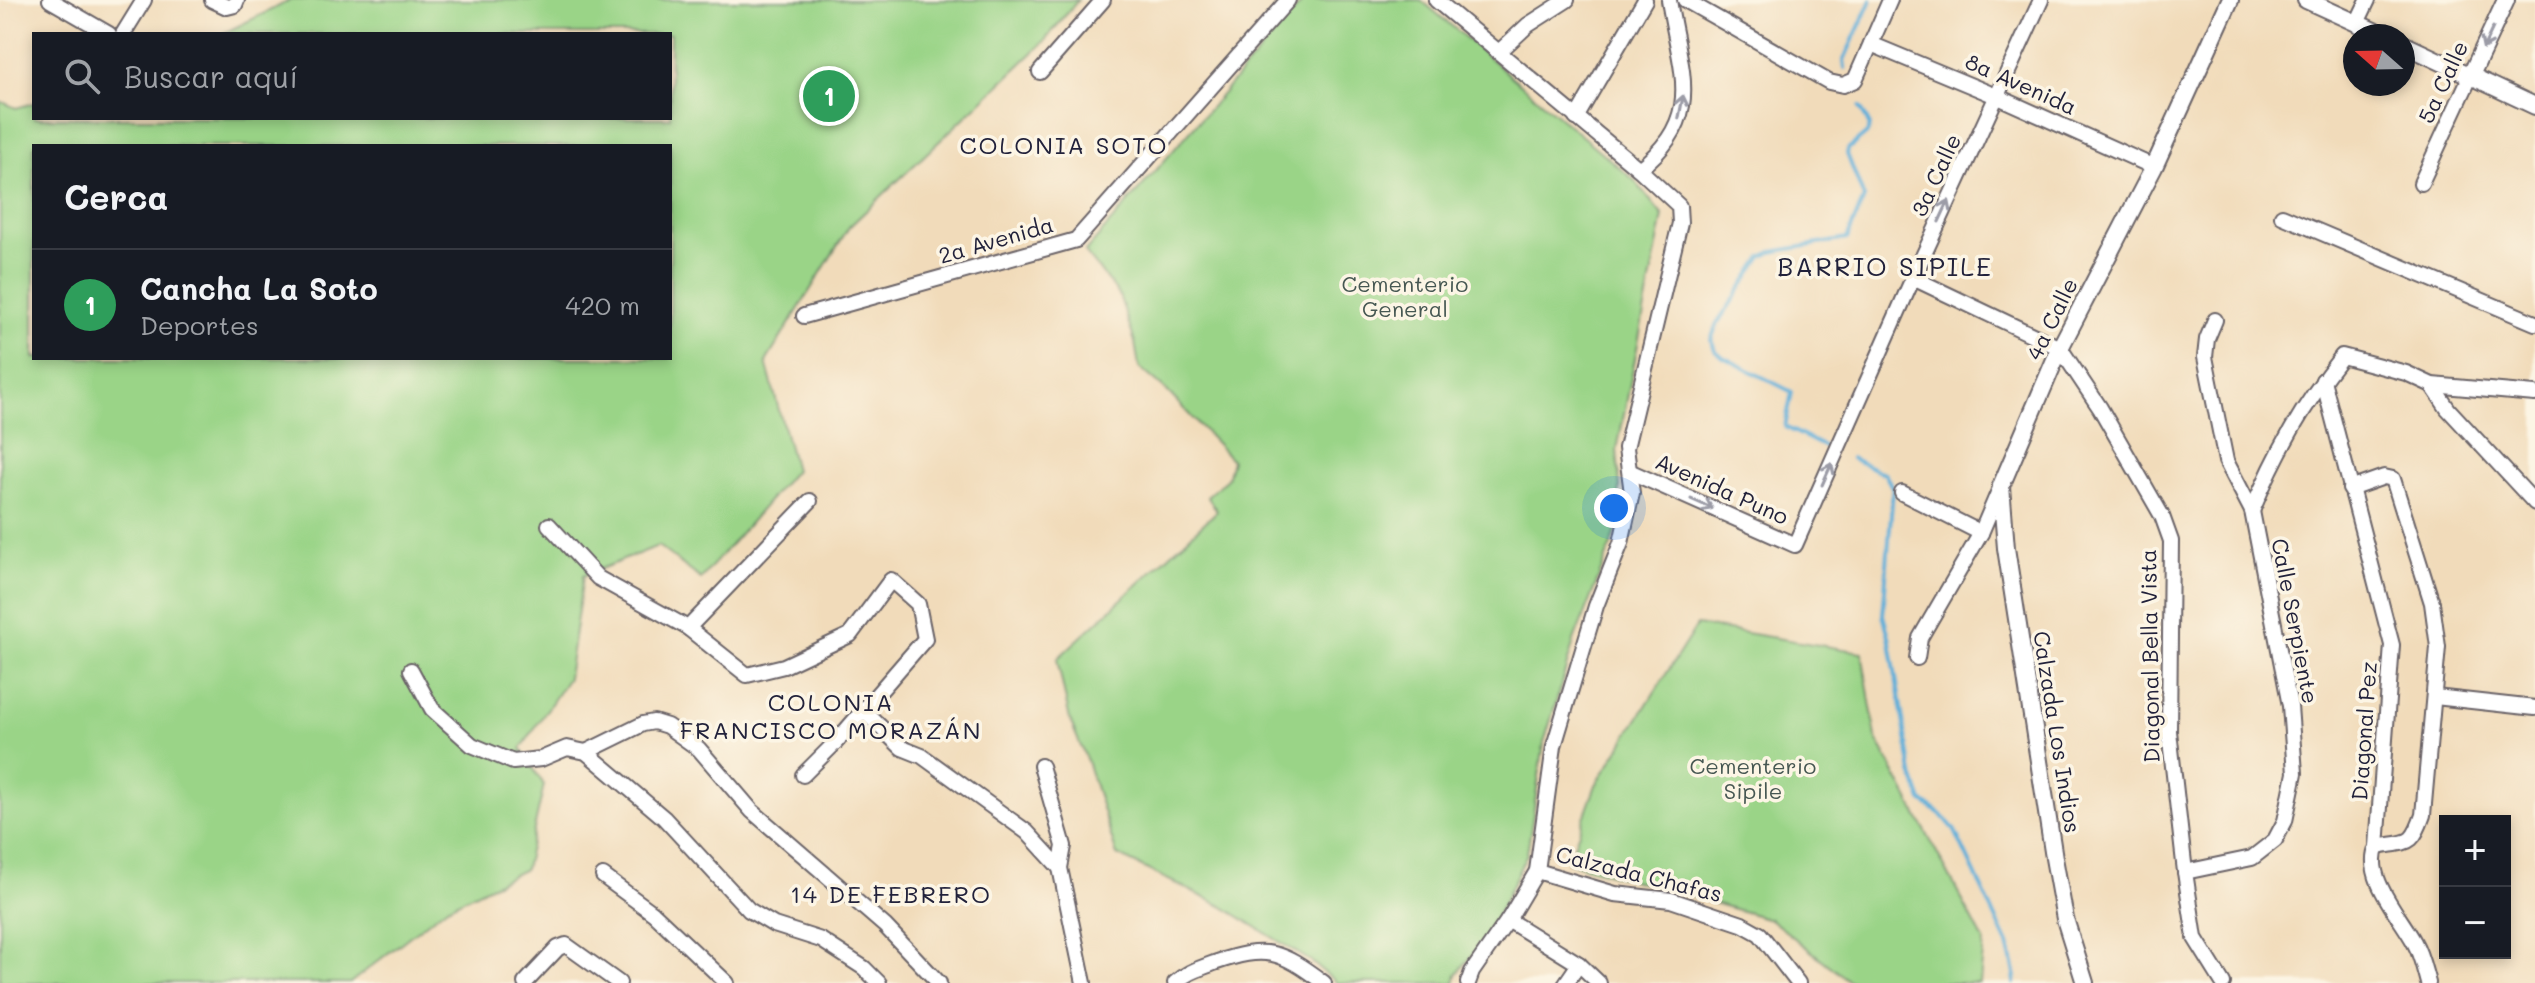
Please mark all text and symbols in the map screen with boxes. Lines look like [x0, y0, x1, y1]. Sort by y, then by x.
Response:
north arrow [2343, 24, 2415, 96]
one-way arrow [2480, 25, 2495, 49]
search box [32, 32, 672, 120]
street label: 5a Calle [2411, 36, 2474, 128]
street label: 8a Avenida [1961, 46, 2081, 121]
icon: search [60, 54, 104, 98]
text: Buscar aquí [124, 56, 298, 96]
pin: 1 [803, 66, 855, 126]
one-way arrow [1675, 94, 1690, 120]
district label: COLONIA SOTO [959, 129, 1169, 160]
street label: 3a Calle [1904, 129, 1967, 221]
text: Cerca [64, 174, 168, 219]
one-way arrow [1937, 199, 1952, 223]
street label: 2a Avenida [935, 209, 1057, 270]
district label: BARRIO SIPILE [1777, 249, 1993, 283]
text: Cancha La Soto [140, 268, 378, 308]
park label: Cementerio General [1342, 269, 1468, 323]
street label: 4a Calle [2019, 273, 2084, 365]
text: 1 [84, 288, 96, 322]
text: 420 m [565, 288, 640, 322]
text: Deportes [140, 308, 259, 342]
street label: Avenida Puno [1651, 446, 1793, 531]
one-way arrow [1820, 462, 1835, 486]
your location [1594, 488, 1634, 528]
one-way arrow [1689, 497, 1714, 512]
street label: Calle Serpiente [2265, 536, 2326, 706]
street label: Diagonal Bella Vista [2133, 549, 2166, 763]
street label: Calzada Los Indios [2027, 629, 2088, 835]
street label: Diagonal Pez [2344, 661, 2383, 801]
district label: COLONIA FRANCISCO MORAZÁN [680, 686, 982, 745]
park label: Cementerio Sipile [1690, 751, 1816, 805]
map controls [2439, 815, 2511, 959]
button: + [2439, 815, 2511, 887]
street label: Calzada Chafas [1553, 839, 1725, 908]
district label: 14 DE FEBRERO [790, 878, 992, 909]
button: − [2439, 887, 2511, 959]

